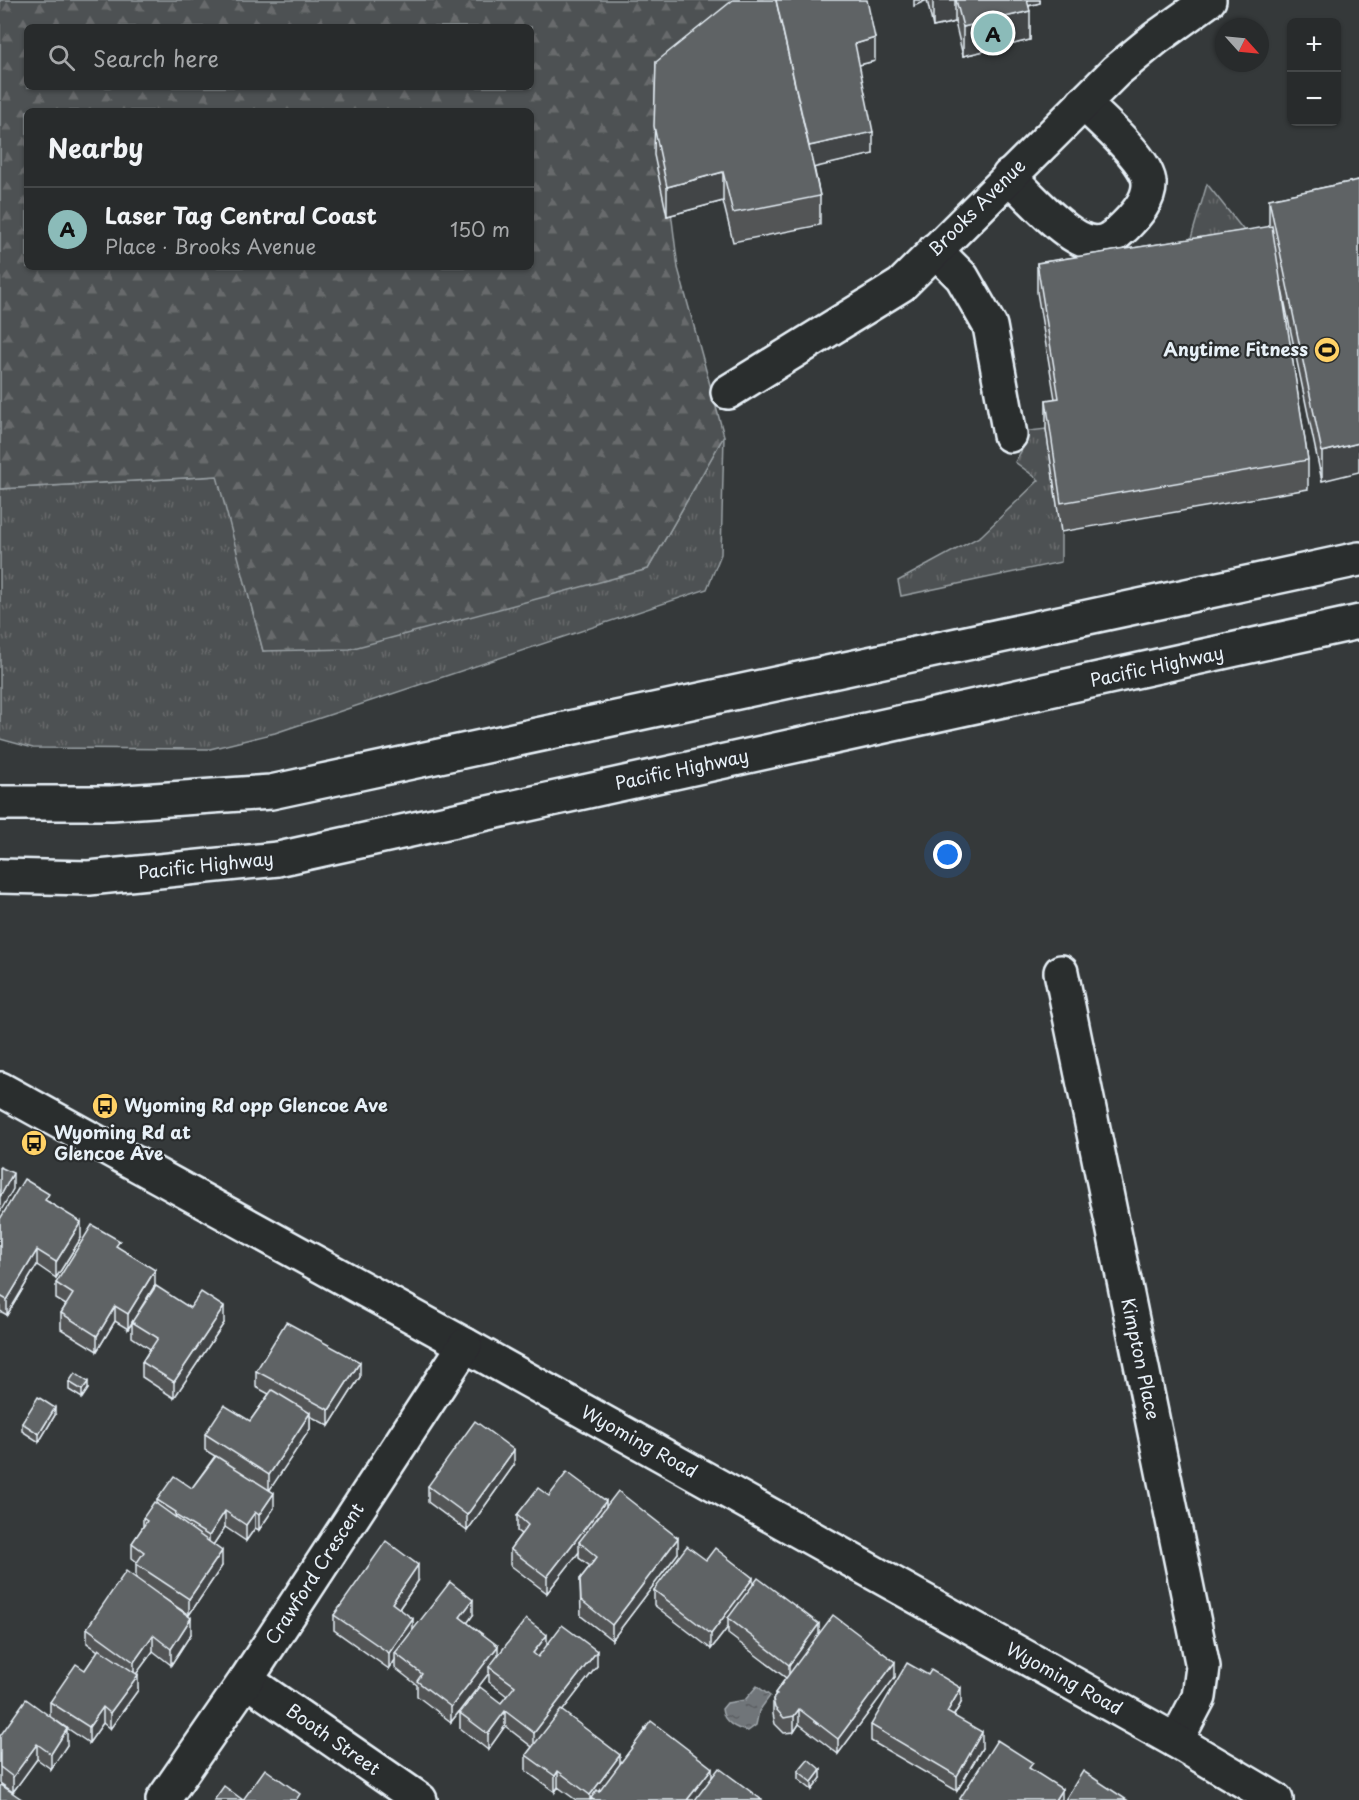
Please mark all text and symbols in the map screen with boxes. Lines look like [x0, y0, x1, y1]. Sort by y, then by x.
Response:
pin: A [974, 10, 1012, 56]
north arrow [1215, 18, 1269, 72]
map controls [1287, 18, 1341, 126]
button: + [1287, 18, 1341, 72]
search box [24, 24, 534, 90]
icon: search [45, 41, 78, 74]
text: Search here [93, 41, 219, 74]
button: − [1287, 72, 1341, 126]
text: Nearby [48, 128, 143, 167]
street label: Brooks Avenue [921, 152, 1031, 262]
text: Laser Tag Central Coast [105, 198, 377, 231]
text: A [60, 214, 75, 244]
text: 150 m [450, 214, 510, 244]
text: Place · Brooks Avenue [105, 231, 316, 261]
place label: Anytime Fitness [1164, 335, 1308, 362]
sports icon: Anytime Fitness [1312, 335, 1342, 365]
street label: Pacific Highway [1087, 638, 1226, 693]
street label: Pacific Highway [612, 741, 751, 796]
your location [933, 840, 962, 869]
street label: Pacific Highway [137, 844, 275, 885]
bus stop icon: Wyoming Rd opp Glencoe Ave [90, 1091, 120, 1121]
place label: Wyoming Rd opp Glencoe Ave [124, 1091, 388, 1118]
place label: Wyoming Rd at Glencoe Ave [54, 1118, 191, 1166]
bus stop icon: Wyoming Rd at Glencoe Ave [19, 1128, 49, 1158]
street label: Kimpton Place [1115, 1295, 1168, 1422]
street label: Wyoming Road [577, 1398, 703, 1484]
street label: Crawford Crescent [258, 1497, 370, 1649]
street label: Wyoming Road [1002, 1635, 1128, 1721]
street label: Booth Street [281, 1696, 386, 1781]

